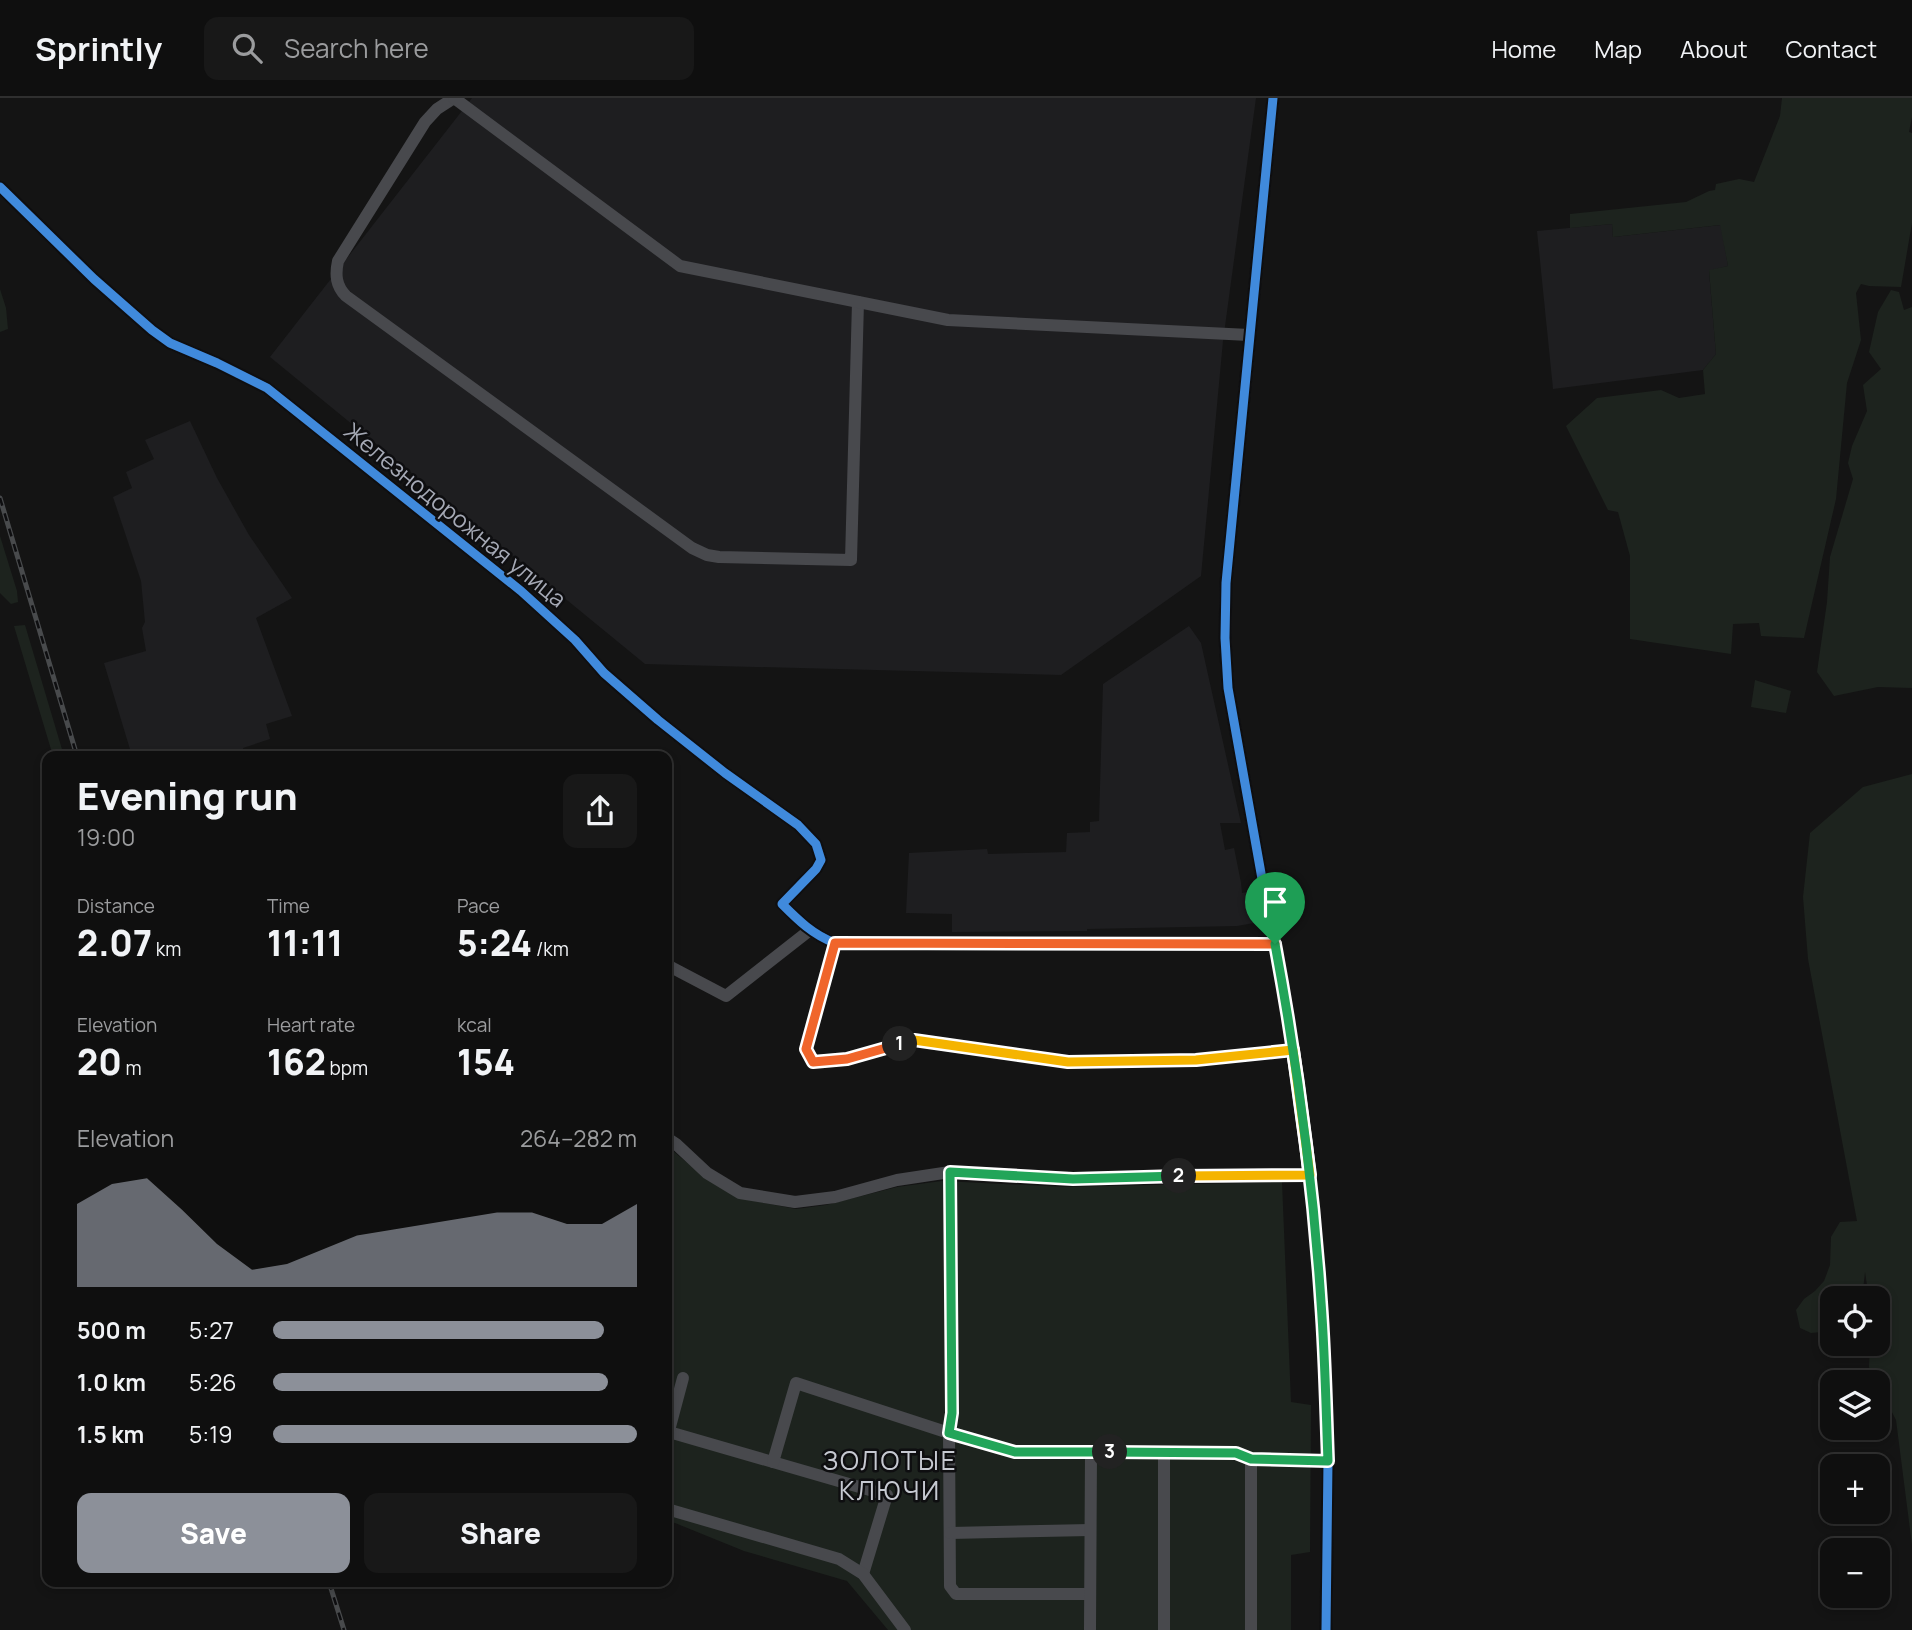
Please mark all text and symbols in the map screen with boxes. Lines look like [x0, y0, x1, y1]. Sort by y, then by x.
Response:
search box [204, 17, 694, 80]
text: Sprintly [35, 26, 162, 71]
icon: search [228, 29, 266, 67]
text: Search here [284, 30, 429, 66]
text: Home [1491, 32, 1556, 65]
text: Map [1594, 32, 1642, 65]
text: About [1680, 32, 1748, 65]
text: Contact [1786, 32, 1877, 65]
street label: Железнодорожная улица [338, 415, 573, 614]
text: Evening run [77, 769, 298, 821]
button: share [563, 774, 637, 848]
text: 19:00 [77, 821, 135, 853]
pin [1245, 872, 1305, 944]
icon: arrive [1256, 883, 1294, 921]
text: Distance [77, 893, 155, 919]
text: Time [267, 893, 310, 919]
text: Pace [457, 893, 500, 919]
text: 2.07 [77, 919, 152, 967]
text: 11:11 [267, 919, 343, 967]
text: 5:24 [457, 919, 532, 967]
text: km [152, 936, 181, 962]
text: /km [532, 936, 569, 962]
text: Elevation [77, 1012, 157, 1038]
text: Heart rate [267, 1012, 355, 1038]
text: kcal [457, 1012, 492, 1038]
pin: 1 [883, 1026, 918, 1062]
text: 1 [895, 1030, 904, 1056]
text: 20 [77, 1038, 122, 1086]
text: 162 [267, 1038, 326, 1086]
text: 154 [457, 1038, 515, 1086]
text: m [122, 1055, 142, 1081]
text: bpm [326, 1055, 368, 1081]
text: Elevation [77, 1122, 174, 1154]
text: 264–282 m [520, 1122, 637, 1154]
pin: 2 [1162, 1158, 1196, 1194]
text: 2 [1173, 1162, 1184, 1188]
map controls [1820, 1286, 1890, 1608]
button: locate [1820, 1286, 1890, 1356]
text: 500 m [77, 1314, 146, 1346]
text: 5:27 [189, 1314, 234, 1346]
text: 1.0 km [77, 1366, 146, 1398]
text: 5:26 [189, 1366, 237, 1398]
button: layers [1820, 1370, 1890, 1440]
text: 1.5 km [77, 1418, 144, 1450]
text: 5:19 [189, 1418, 232, 1450]
pin: 3 [1092, 1434, 1128, 1470]
text: 3 [1104, 1438, 1115, 1464]
district label: ЗОЛОТЫЕ КЛЮЧИ [822, 1442, 958, 1508]
button: + [1820, 1454, 1890, 1524]
button: Save [77, 1493, 350, 1573]
button: Share [364, 1493, 637, 1573]
button: − [1820, 1538, 1890, 1608]

